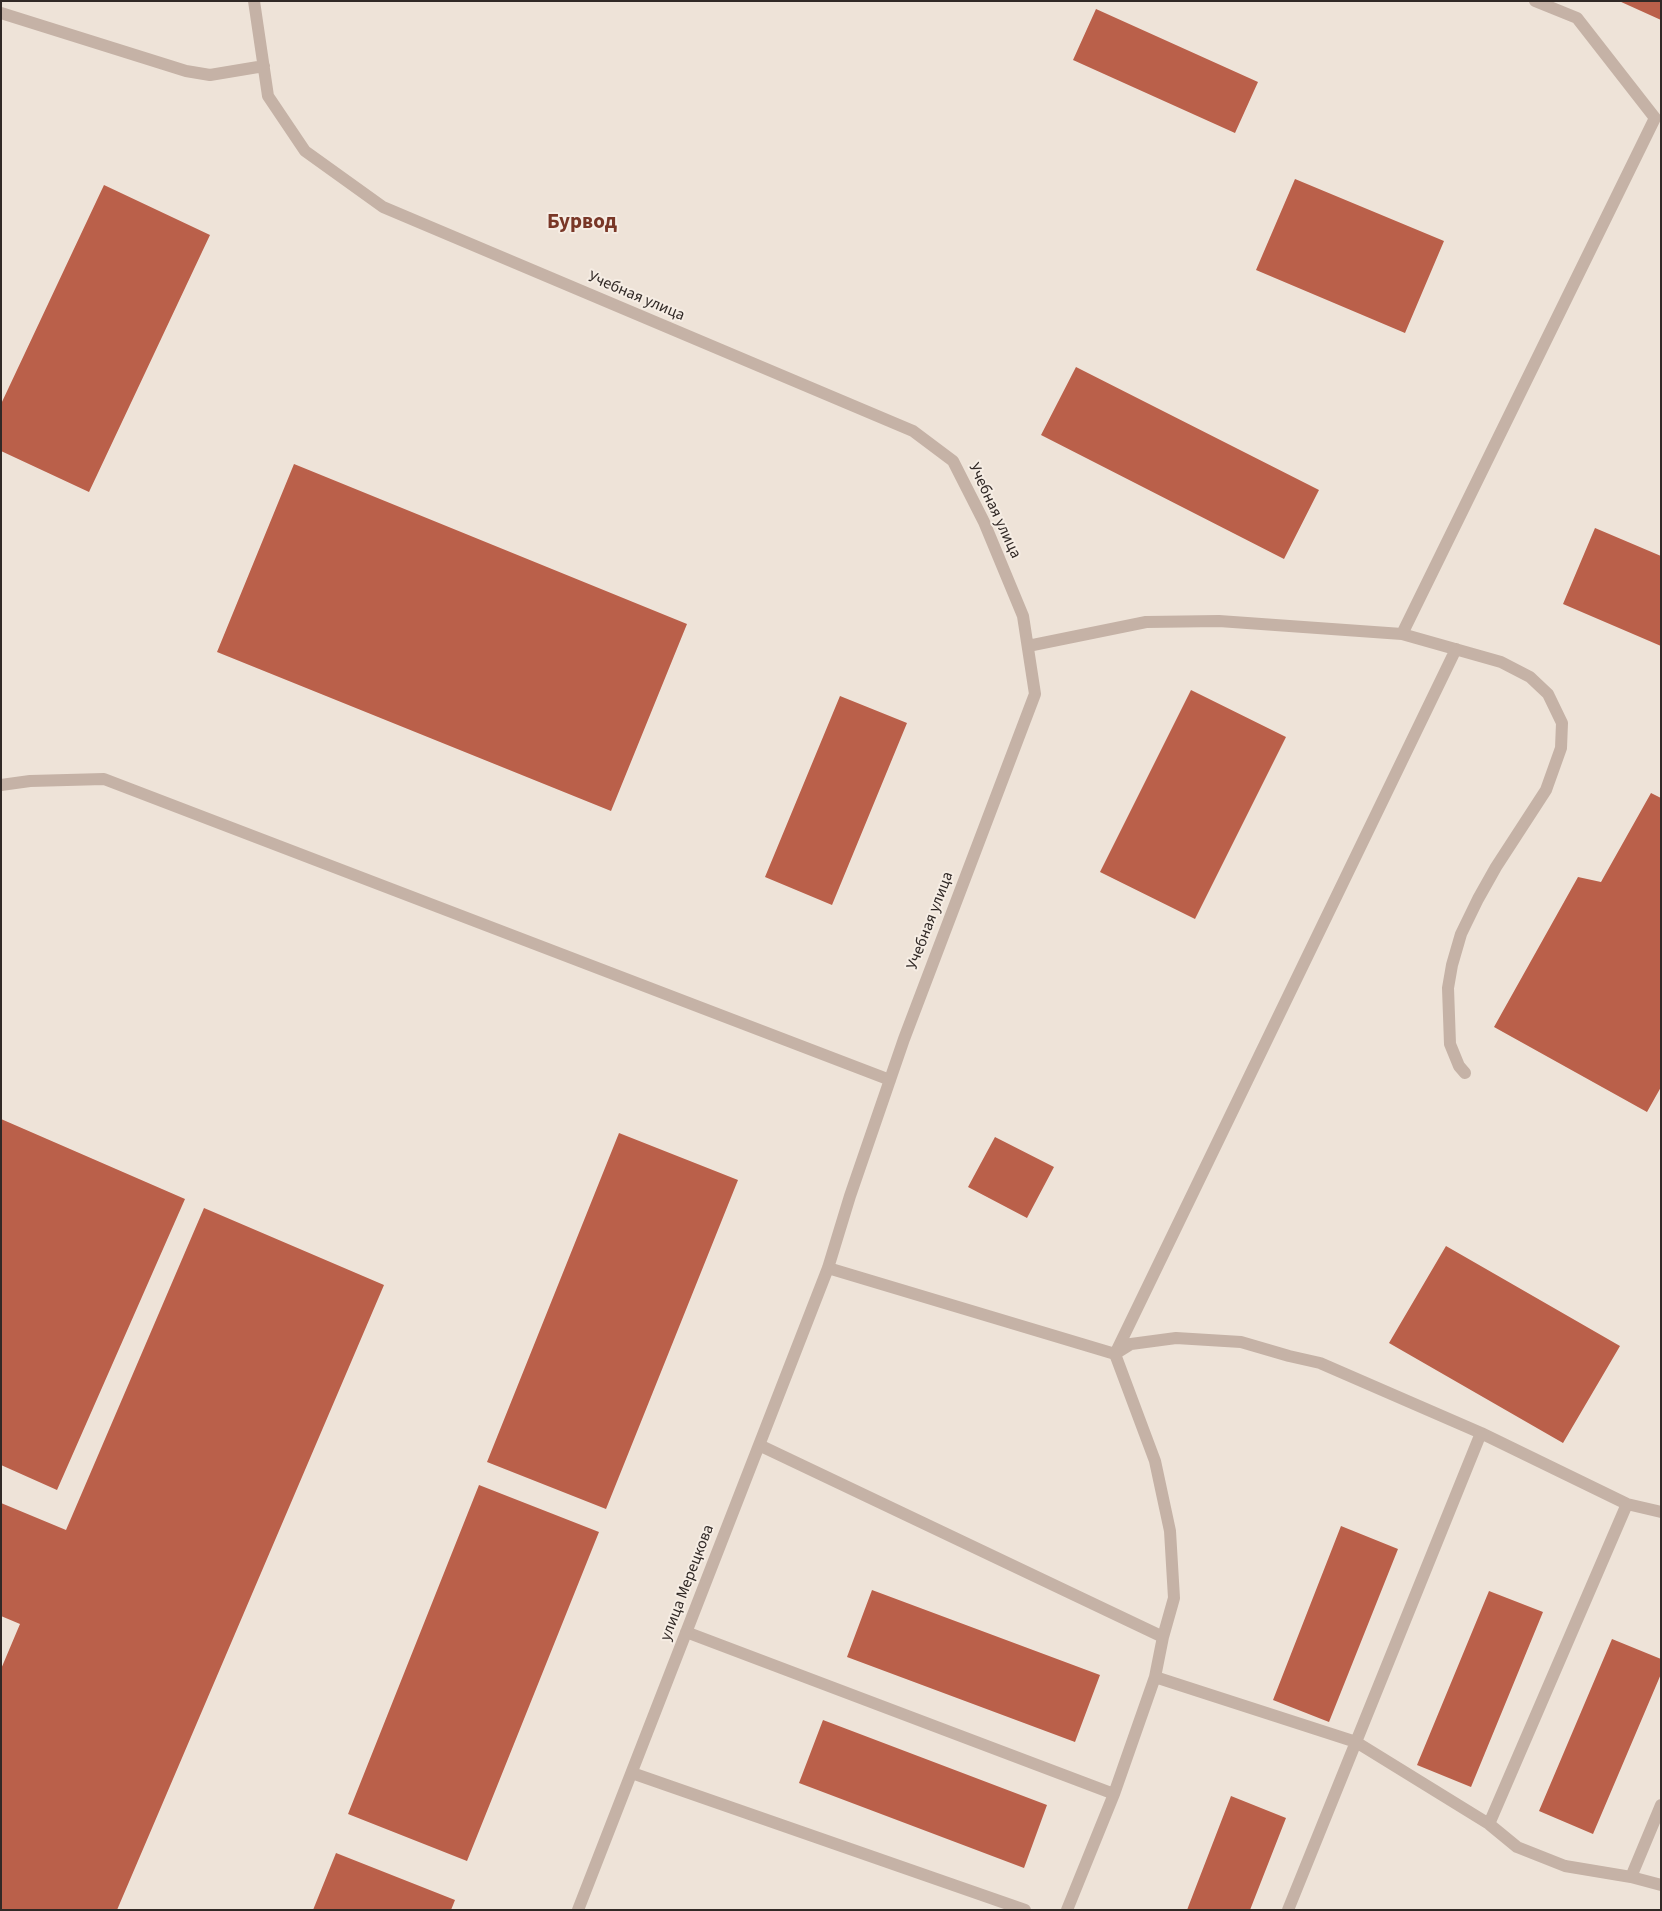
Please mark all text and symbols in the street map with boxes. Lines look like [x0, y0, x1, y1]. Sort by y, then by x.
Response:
district label: Бурвод [547, 210, 617, 236]
street label: Учебная улица [585, 268, 687, 326]
street label: Учебная улица [963, 460, 1025, 562]
street label: Учебная улица [904, 869, 958, 973]
street label: улица Мерецкова [657, 1522, 719, 1644]

